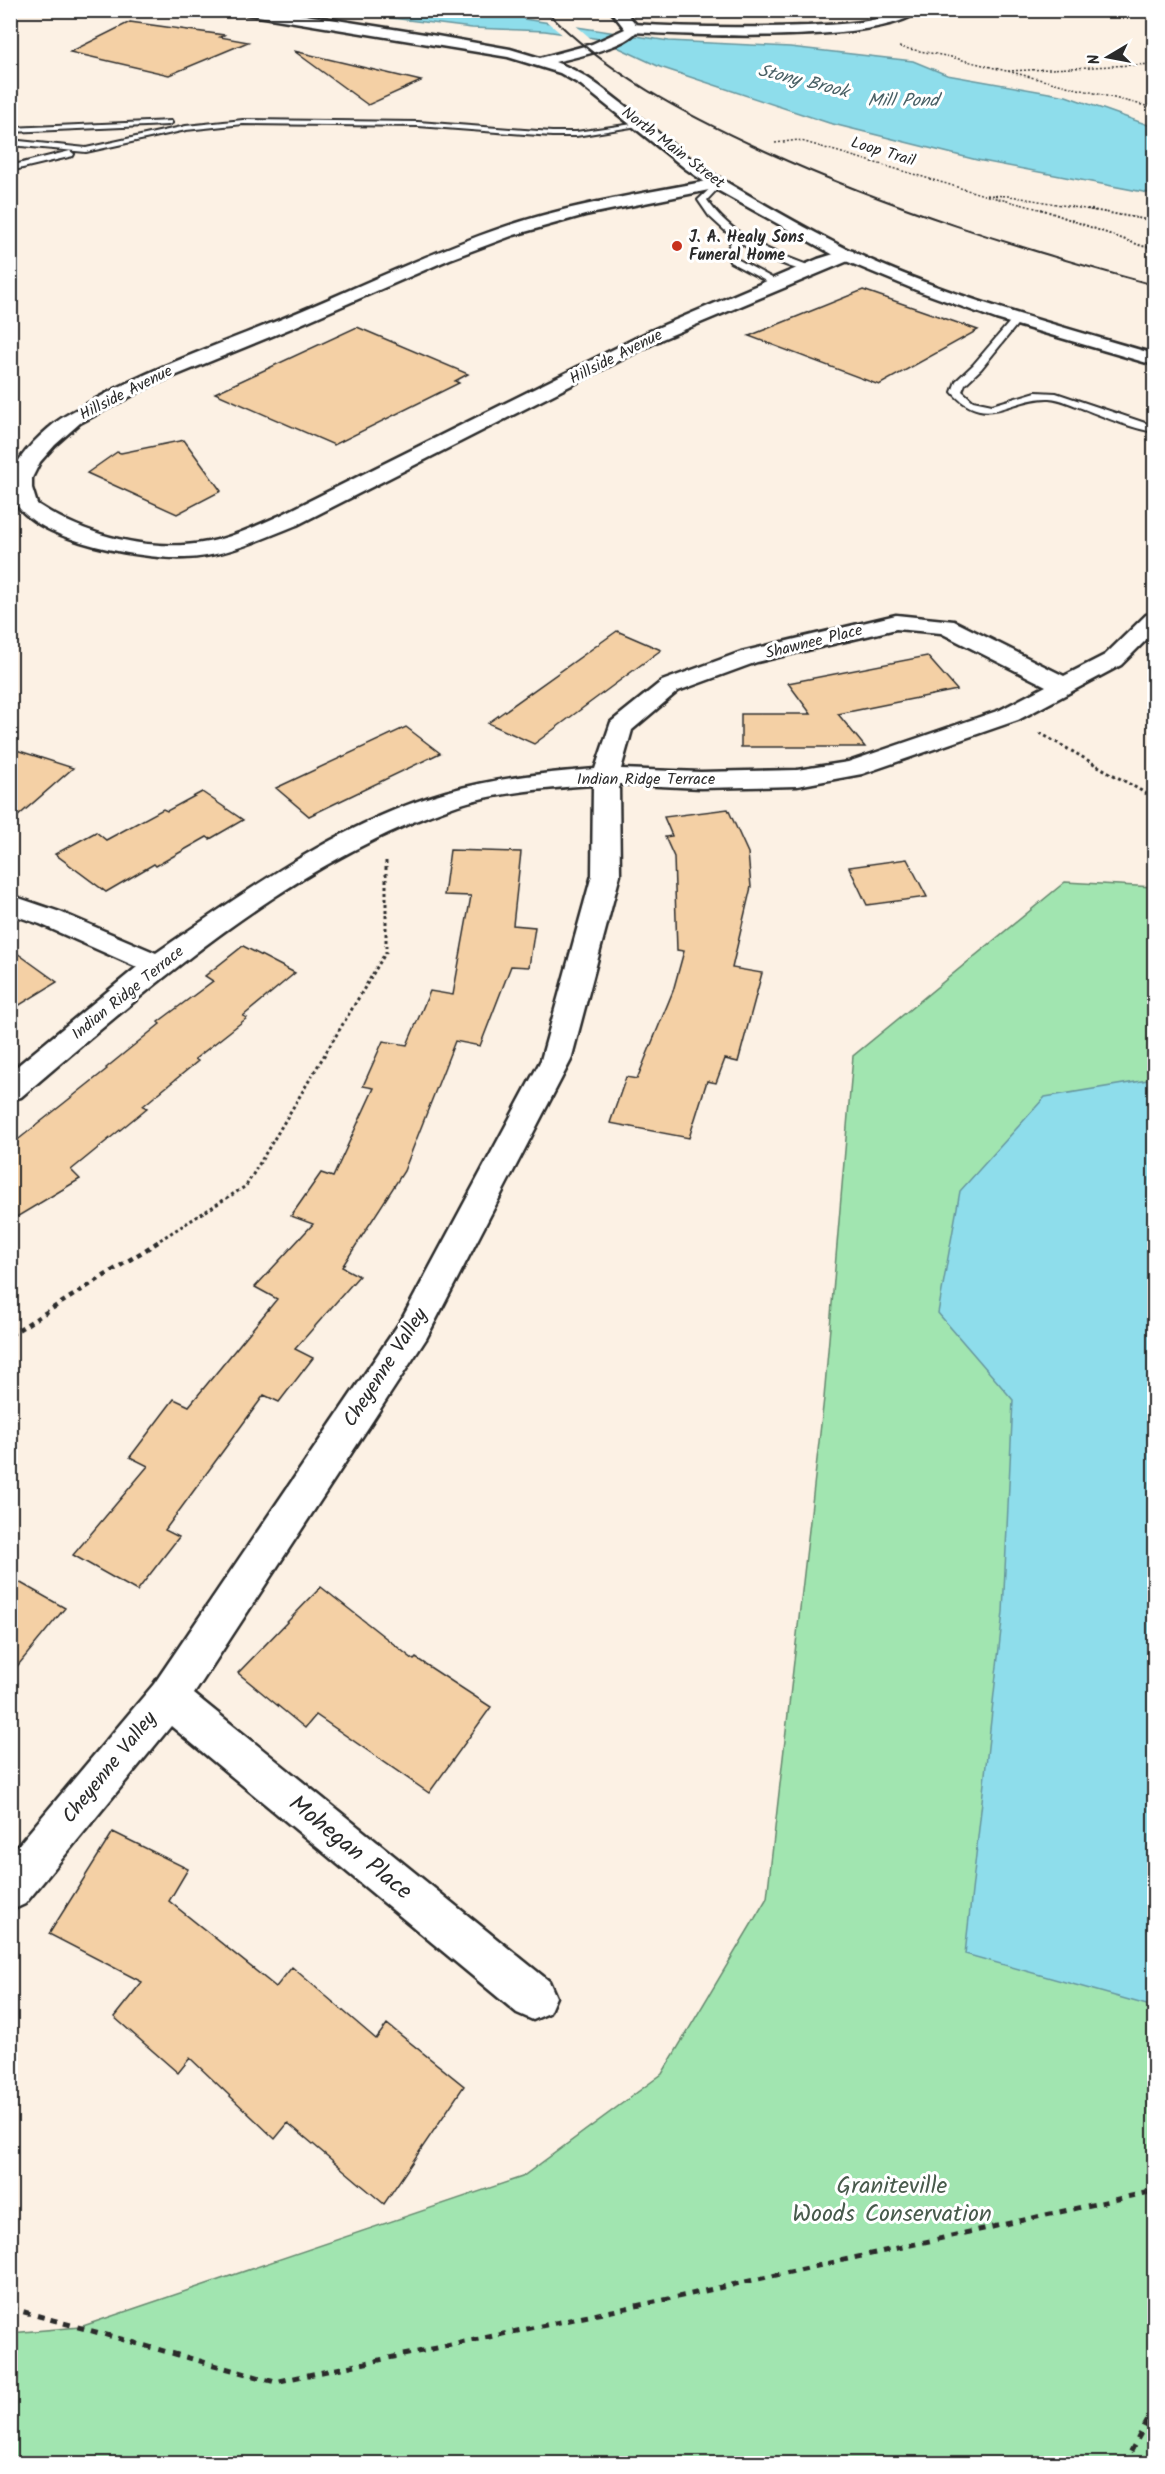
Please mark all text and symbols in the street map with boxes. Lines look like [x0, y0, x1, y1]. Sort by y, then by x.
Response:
north arrow [1078, 27, 1138, 87]
text: N [1082, 52, 1108, 66]
water label: Stony Brook [755, 57, 854, 108]
water label: Mill Pond [867, 87, 943, 116]
street label: North Main Street [616, 101, 731, 196]
street label: Loop Trail [848, 130, 918, 174]
place label: J. A. Healy Sons Funeral Home [689, 225, 805, 268]
marker: J. A. Healy Sons Funeral Home [670, 239, 684, 253]
street label: Hillside Avenue [565, 323, 667, 391]
street label: Hillside Avenue [75, 359, 177, 427]
street label: Shawnee Place [763, 618, 865, 666]
street label: Indian Ridge Terrace [577, 767, 715, 792]
street label: Indian Ridge Terrace [66, 940, 190, 1046]
street label: Cheyenne Valley [335, 1301, 437, 1434]
street label: Cheyenne Valley [55, 1704, 166, 1831]
street label: Mohegan Place [279, 1786, 421, 1911]
park label: Graniteville Woods Conservation [792, 2167, 992, 2234]

